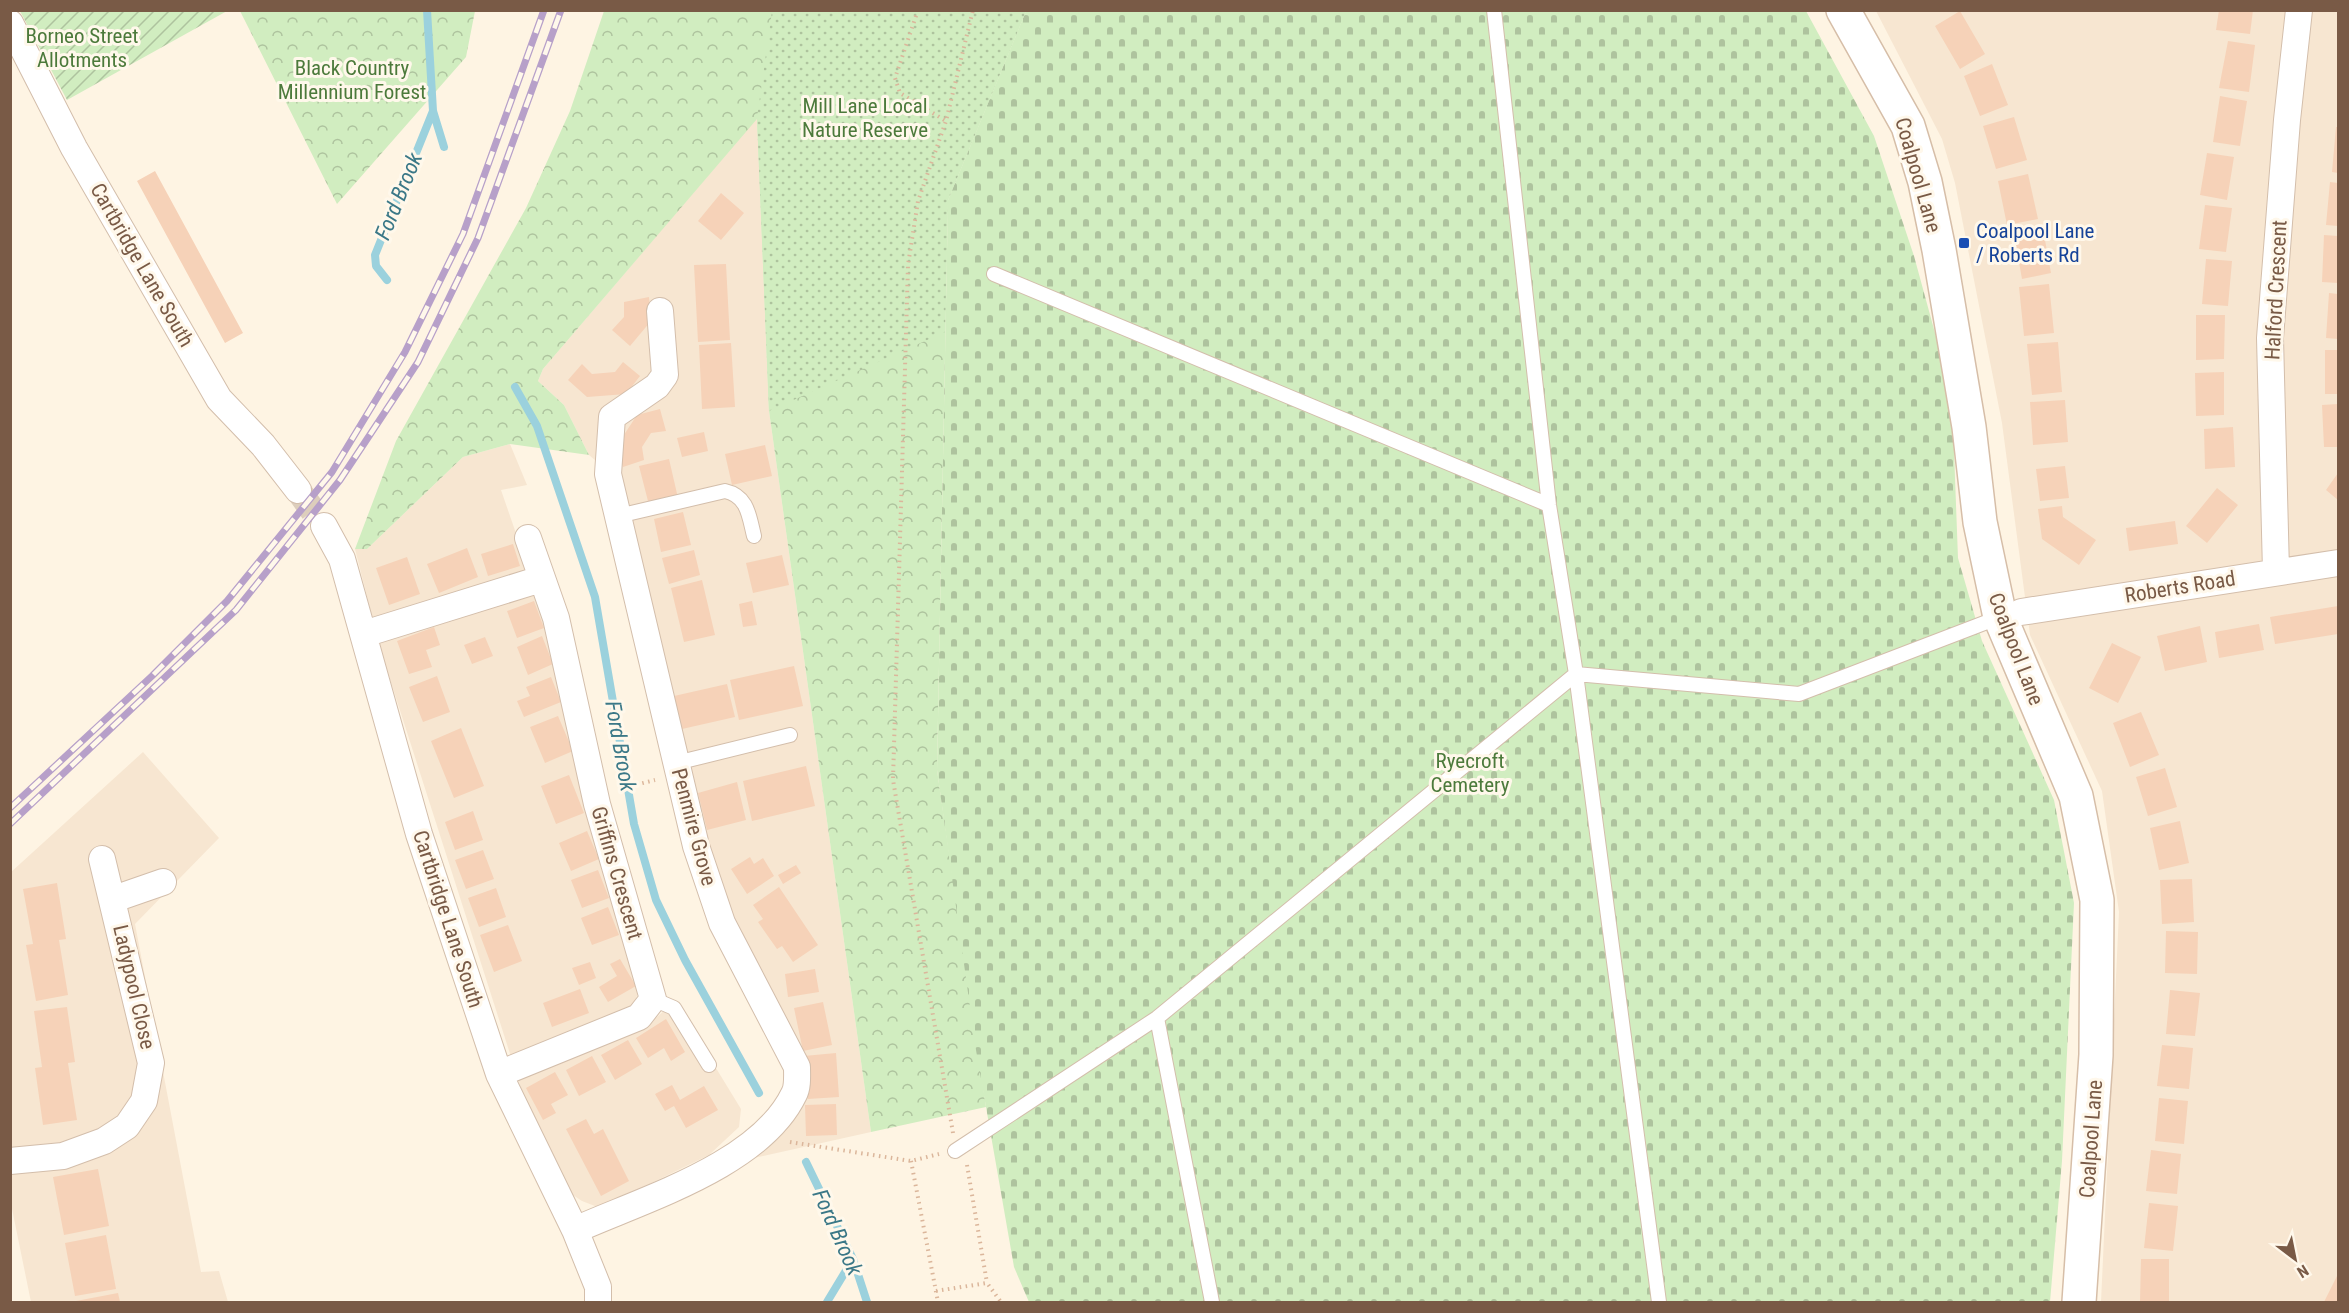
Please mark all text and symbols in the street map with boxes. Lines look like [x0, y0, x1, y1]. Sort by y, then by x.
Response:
park label: Borneo Street Allotments [26, 24, 139, 72]
park label: Black Country Millennium Forest [278, 56, 426, 104]
park label: Mill Lane Local Nature Reserve [802, 94, 928, 142]
street label: Coalpool Lane [1890, 115, 1946, 235]
water label: Ford Brook [370, 149, 427, 243]
street label: Cartbridge Lane South [85, 179, 199, 351]
place label: Coalpool Lane / Roberts Rd [1976, 219, 2095, 267]
street label: Halford Crescent [2260, 219, 2292, 361]
marker: Coalpool Lane / Roberts Rd [1957, 236, 1971, 250]
street label: Roberts Road [2123, 566, 2237, 608]
street label: Coalpool Lane [1984, 589, 2048, 709]
water label: Ford Brook [600, 699, 641, 794]
park label: Ryecroft Cemetery [1431, 749, 1510, 797]
street label: Penmire Grove [667, 766, 721, 889]
street label: Griffins Crescent [587, 804, 647, 942]
street label: Cartbridge Lane South [408, 827, 488, 1011]
street label: Ladypool Close [108, 922, 160, 1052]
street label: Coalpool Lane [2075, 1079, 2107, 1199]
water label: Ford Brook [807, 1185, 868, 1279]
north arrow [2265, 1229, 2325, 1289]
text: N [2293, 1261, 2312, 1282]

